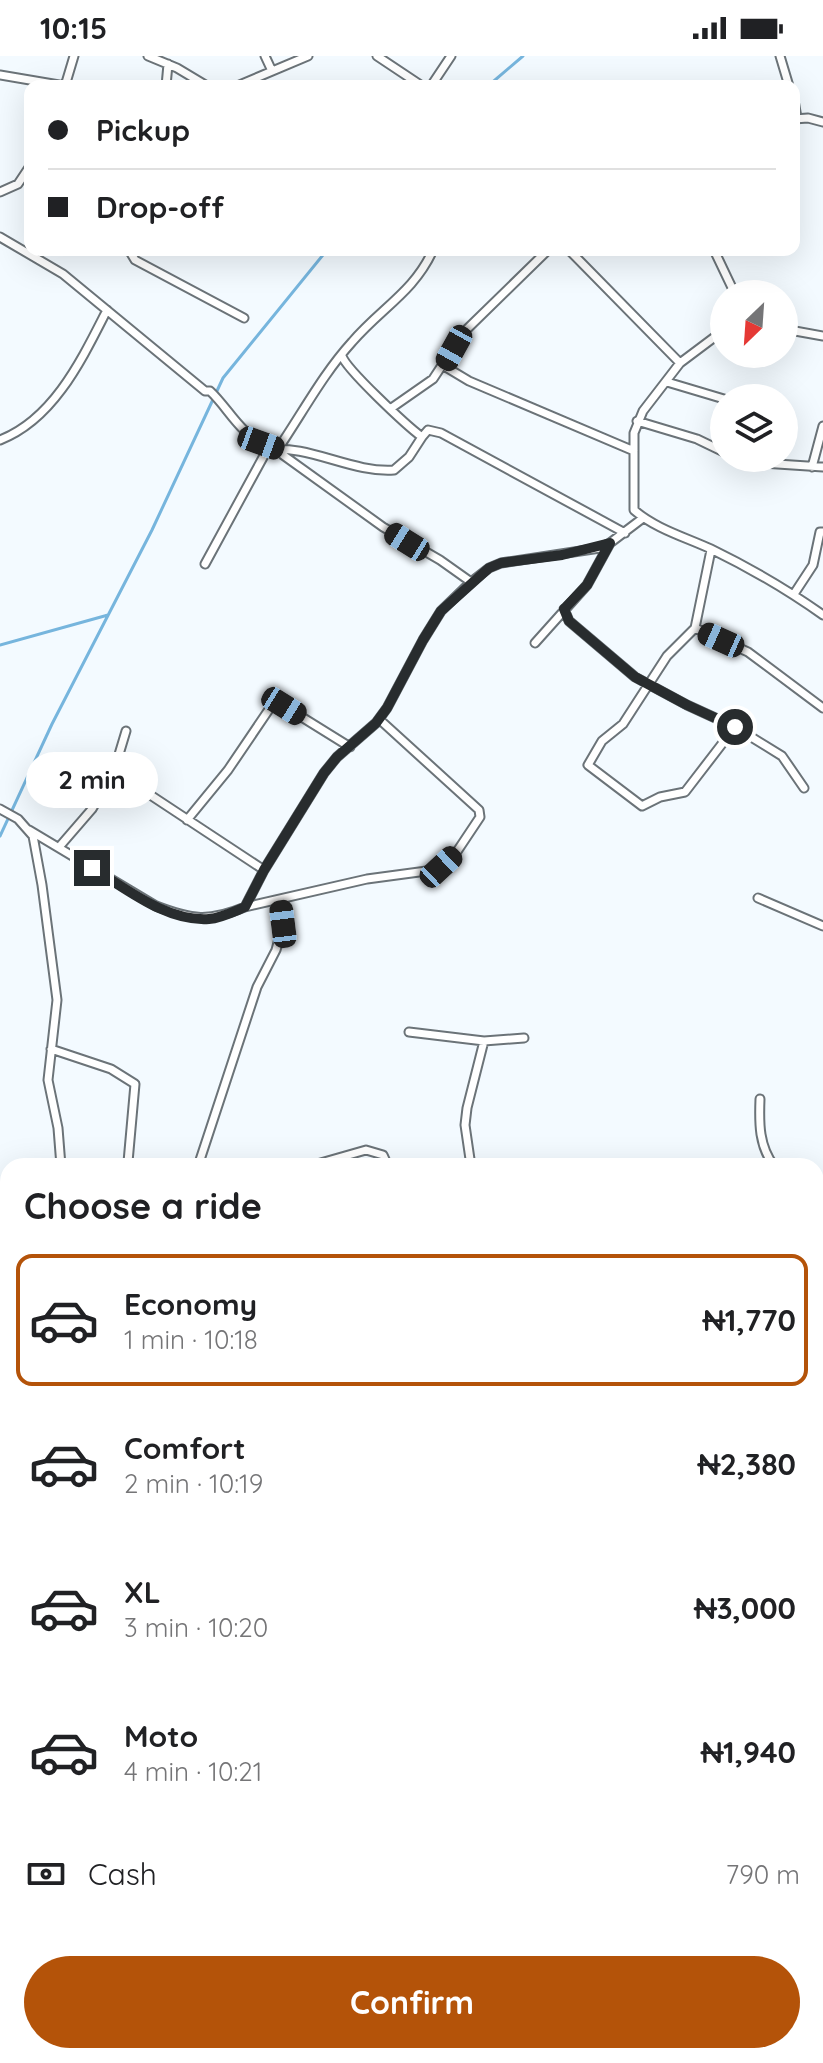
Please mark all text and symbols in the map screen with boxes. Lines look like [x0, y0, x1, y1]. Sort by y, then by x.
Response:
text: 10:15 [40, 9, 107, 47]
text: Pickup [96, 111, 190, 149]
text: Drop-off [96, 188, 224, 226]
north arrow [710, 280, 798, 368]
map controls [710, 280, 798, 472]
car [432, 321, 476, 375]
button: layers [710, 384, 798, 472]
car [234, 424, 288, 462]
car [380, 519, 434, 565]
car [694, 619, 748, 661]
car [257, 683, 311, 729]
route start [717, 709, 753, 745]
callout: 2 min [26, 752, 158, 808]
text: 2 min [58, 763, 126, 796]
car [415, 842, 467, 892]
route end [74, 850, 110, 886]
car [268, 899, 298, 949]
text: Choose a ride [24, 1183, 262, 1228]
icon: car [28, 1284, 100, 1356]
text: Economy [124, 1285, 257, 1323]
text: ₦1,770 [703, 1301, 796, 1339]
text: 1 min · 10:18 [124, 1323, 258, 1356]
icon: car [28, 1428, 100, 1500]
text: Comfort [124, 1429, 245, 1467]
text: ₦2,380 [698, 1445, 796, 1483]
text: 2 min · 10:19 [124, 1467, 263, 1500]
icon: car [28, 1572, 100, 1644]
text: XL [124, 1573, 161, 1611]
text: ₦3,000 [694, 1589, 796, 1627]
text: 3 min · 10:20 [124, 1611, 268, 1644]
icon: car [28, 1716, 100, 1788]
text: Moto [124, 1717, 198, 1755]
text: ₦1,940 [701, 1733, 796, 1771]
text: 4 min · 10:21 [124, 1755, 262, 1788]
icon: cash [24, 1852, 68, 1896]
text: Cash [88, 1855, 157, 1893]
text: 790 m [726, 1858, 800, 1891]
button: Confirm [24, 1956, 800, 2048]

